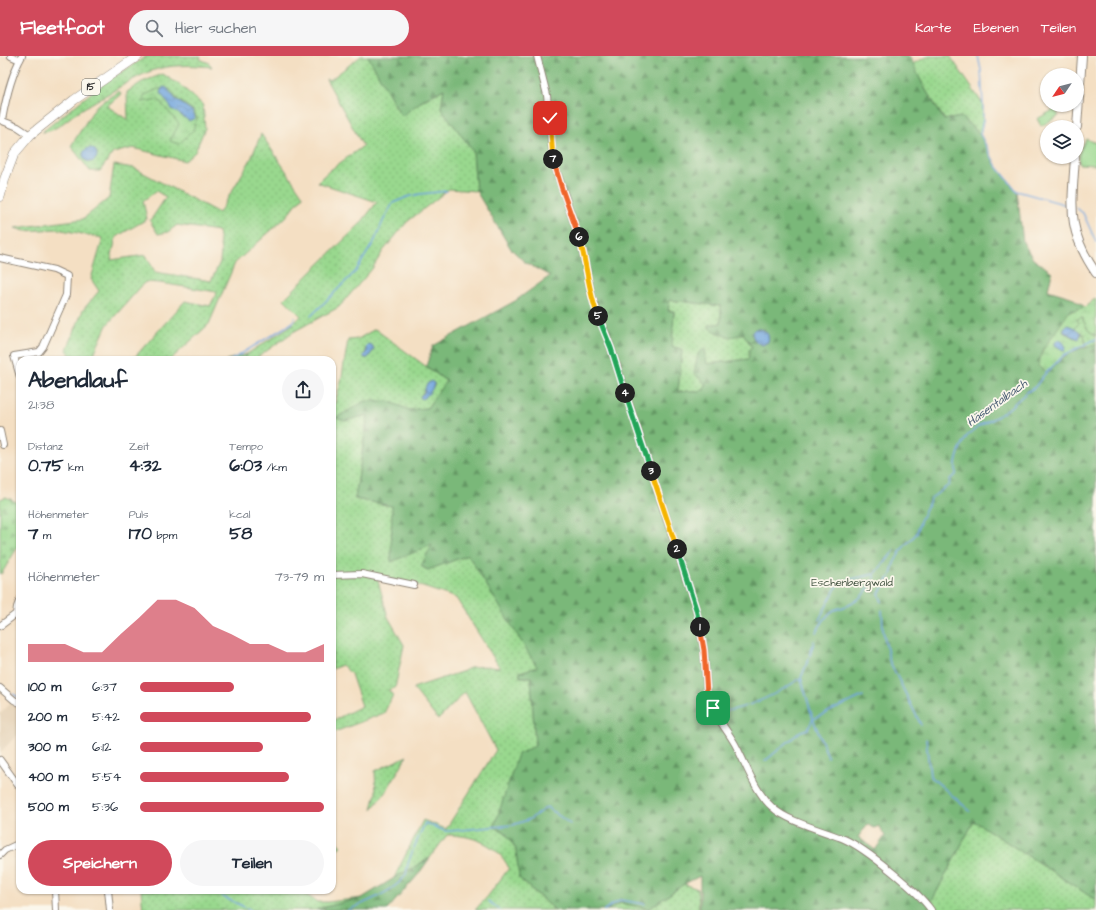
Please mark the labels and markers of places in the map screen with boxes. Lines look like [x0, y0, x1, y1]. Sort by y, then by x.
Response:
pin [533, 101, 567, 135]
pin: 7 [543, 149, 563, 169]
pin: 6 [569, 227, 589, 247]
pin: 5 [588, 306, 608, 326]
pin: 4 [615, 383, 635, 403]
pin: 3 [641, 461, 661, 481]
pin: 2 [667, 539, 687, 559]
pin: 1 [690, 617, 710, 637]
pin [696, 691, 730, 725]

